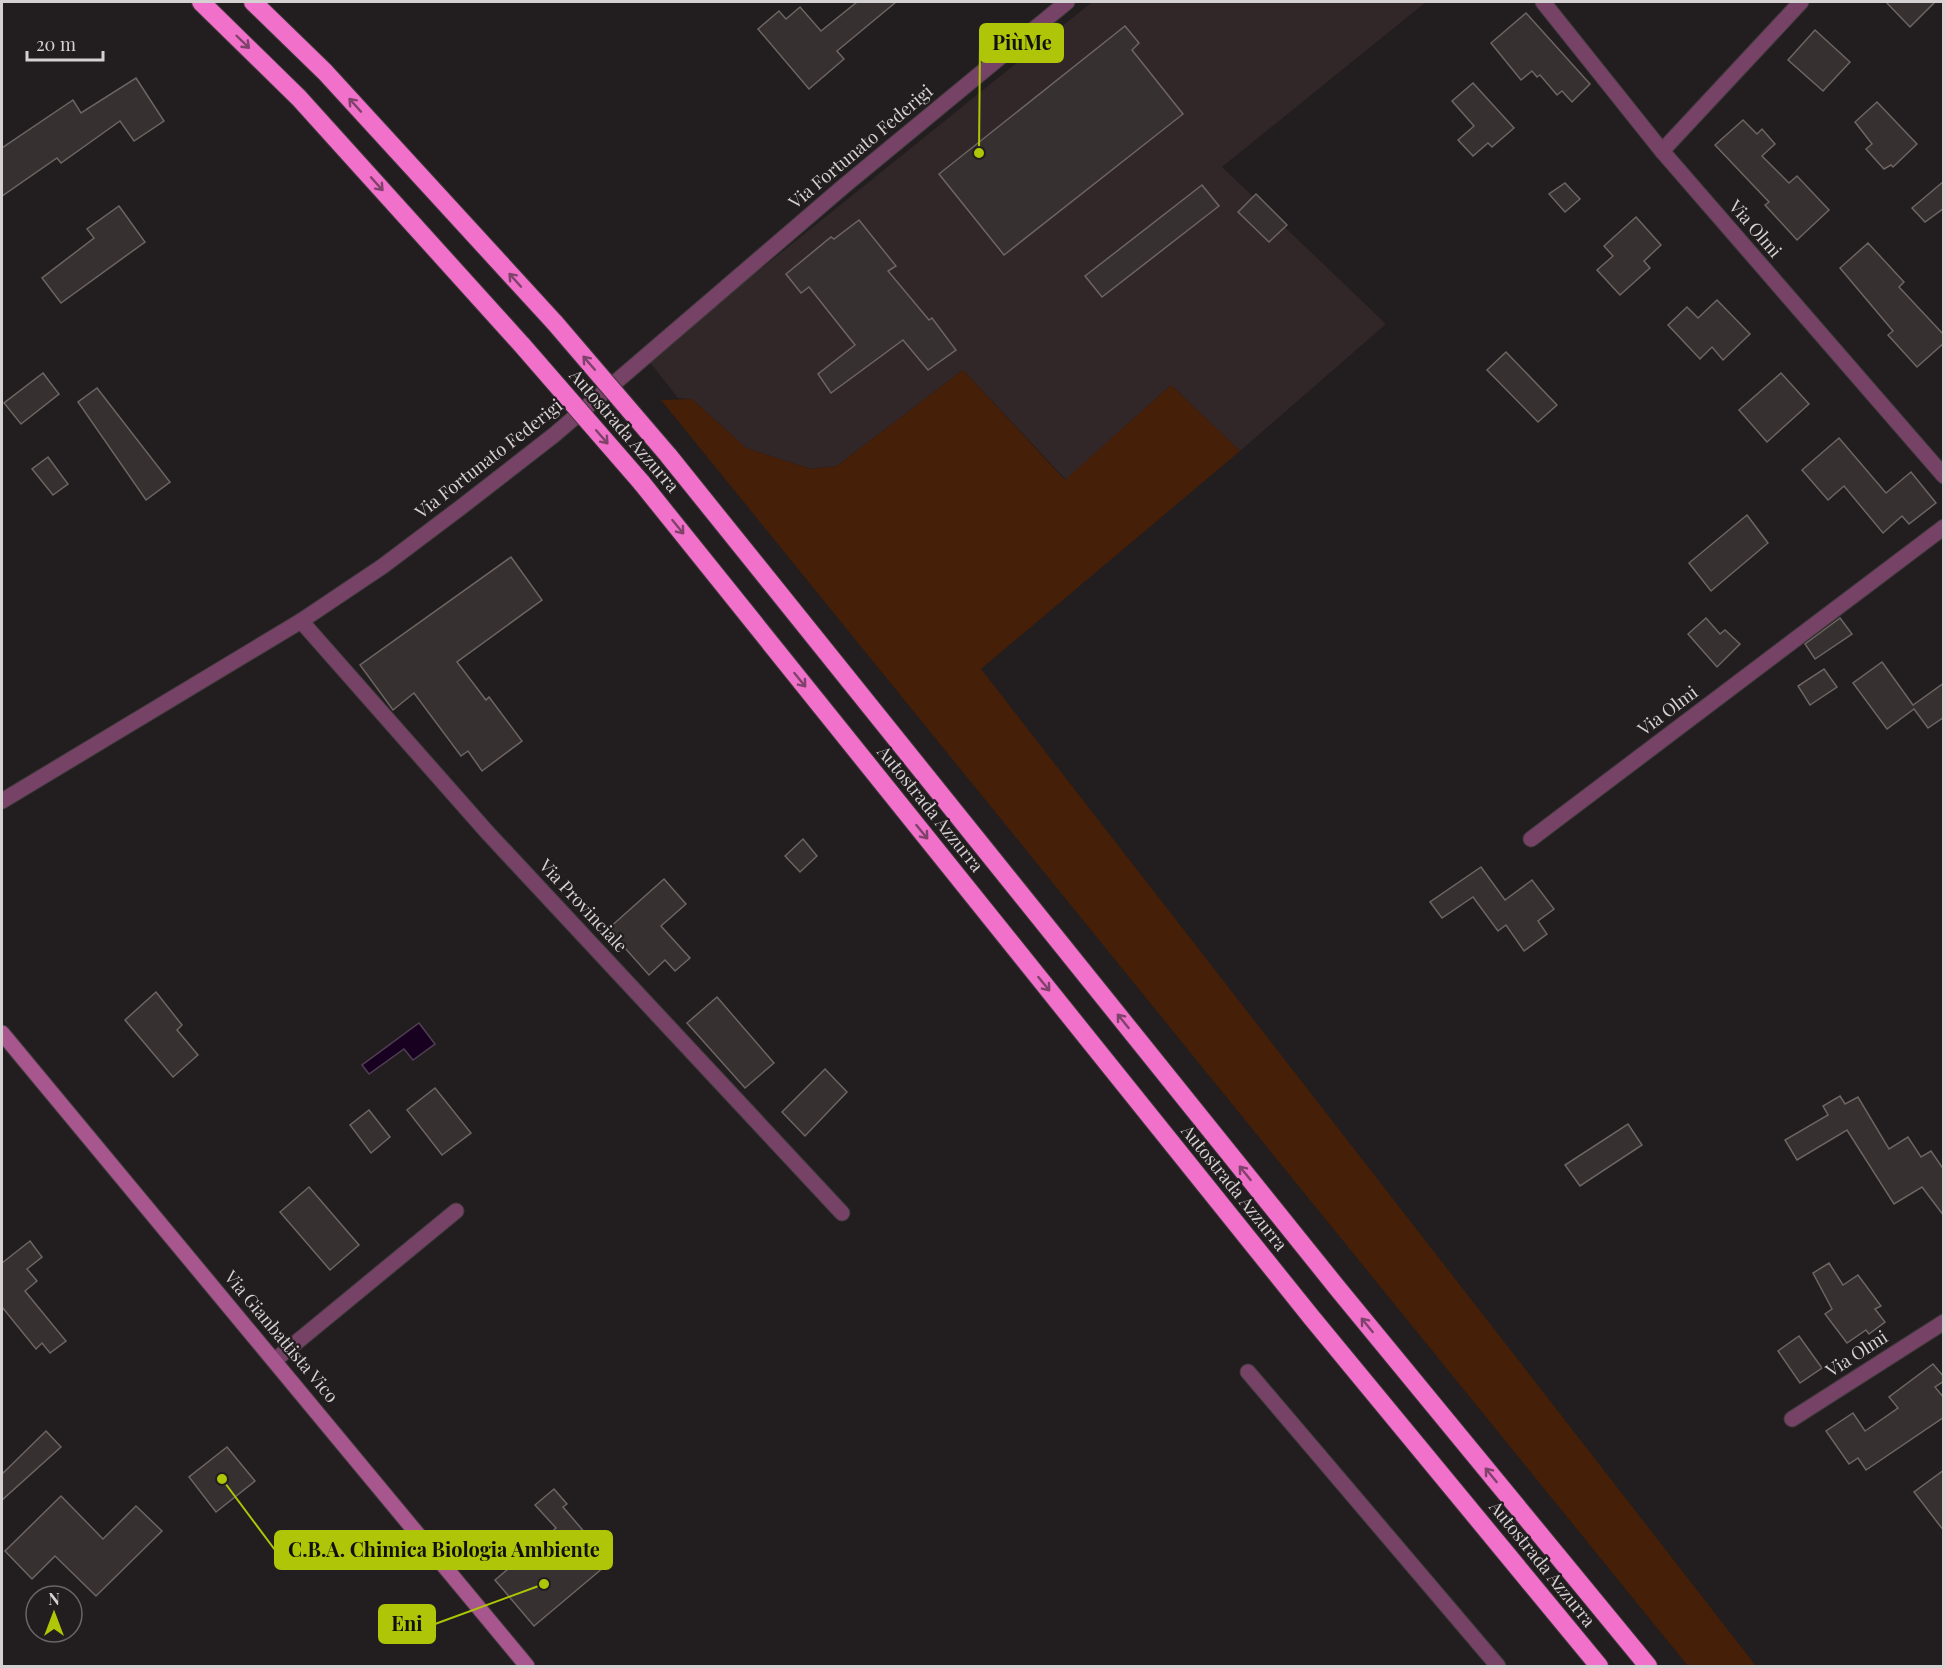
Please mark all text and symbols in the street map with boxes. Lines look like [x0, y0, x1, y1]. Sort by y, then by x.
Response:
scale bar [27, 24, 104, 62]
callout: PiùMe [980, 24, 1063, 62]
text: PiùMe [992, 28, 1052, 55]
text: 20 m [36, 32, 76, 56]
one-way arrow [235, 35, 250, 50]
street label: Via Fortunato Federigi [783, 79, 937, 214]
one-way arrow [348, 98, 362, 113]
one-way arrow [370, 176, 384, 191]
street label: Via Olmi [1723, 194, 1787, 262]
one-way arrow [508, 272, 522, 287]
one-way arrow [582, 356, 596, 371]
street label: Autostrada Azzurra [564, 363, 685, 497]
street label: Via Fortunato Federigi [409, 393, 567, 524]
one-way arrow [594, 428, 608, 444]
one-way arrow [671, 519, 684, 535]
one-way arrow [793, 671, 806, 687]
street label: Via Olmi [1632, 680, 1702, 741]
street label: Autostrada Azzurra [872, 739, 989, 877]
one-way arrow [915, 823, 928, 839]
street label: Via Provinciale [534, 853, 633, 957]
one-way arrow [1037, 975, 1050, 991]
one-way arrow [1116, 1013, 1129, 1029]
street label: Autostrada Azzurra [1176, 1118, 1293, 1256]
one-way arrow [1238, 1165, 1251, 1181]
street label: Via Gianbattista Vico [219, 1265, 344, 1407]
one-way arrow [1361, 1317, 1374, 1333]
street label: Via Olmi [1820, 1324, 1892, 1383]
one-way arrow [1484, 1468, 1498, 1483]
street label: Autostrada Azzurra [1484, 1494, 1601, 1632]
callout: C.B.A. Chimica Biologia Ambiente [275, 1531, 612, 1569]
text: C.B.A. Chimica Biologia Ambiente [288, 1535, 600, 1562]
north arrow [24, 1584, 84, 1644]
text: N [48, 1588, 60, 1609]
callout: Eni [379, 1605, 435, 1643]
text: Eni [391, 1609, 423, 1636]

